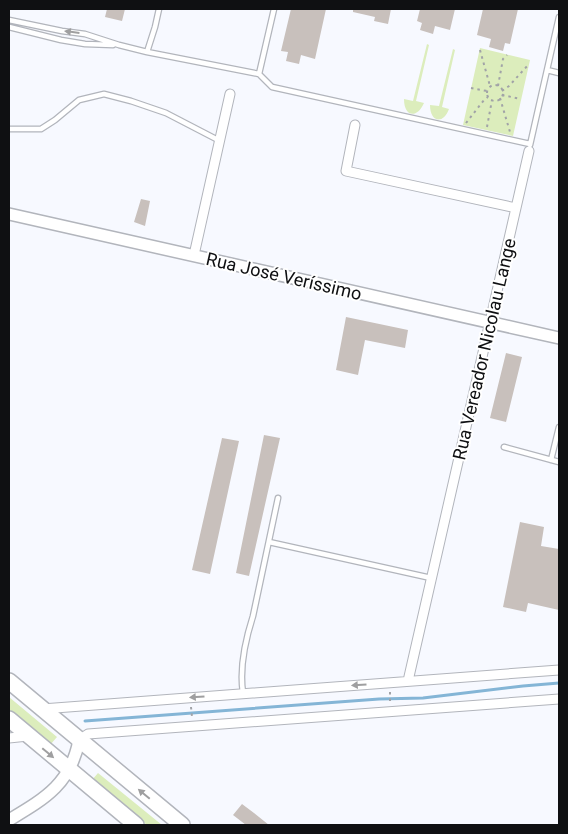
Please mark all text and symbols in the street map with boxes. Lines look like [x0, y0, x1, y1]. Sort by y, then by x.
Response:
one-way arrow [64, 28, 80, 36]
street label: Rua Vereador Nicolau Lange [448, 236, 520, 462]
street label: Rua José Veríssimo [204, 248, 364, 304]
one-way arrow [351, 681, 367, 689]
one-way arrow [189, 693, 205, 701]
one-way arrow [42, 747, 55, 758]
one-way arrow [138, 789, 150, 800]

